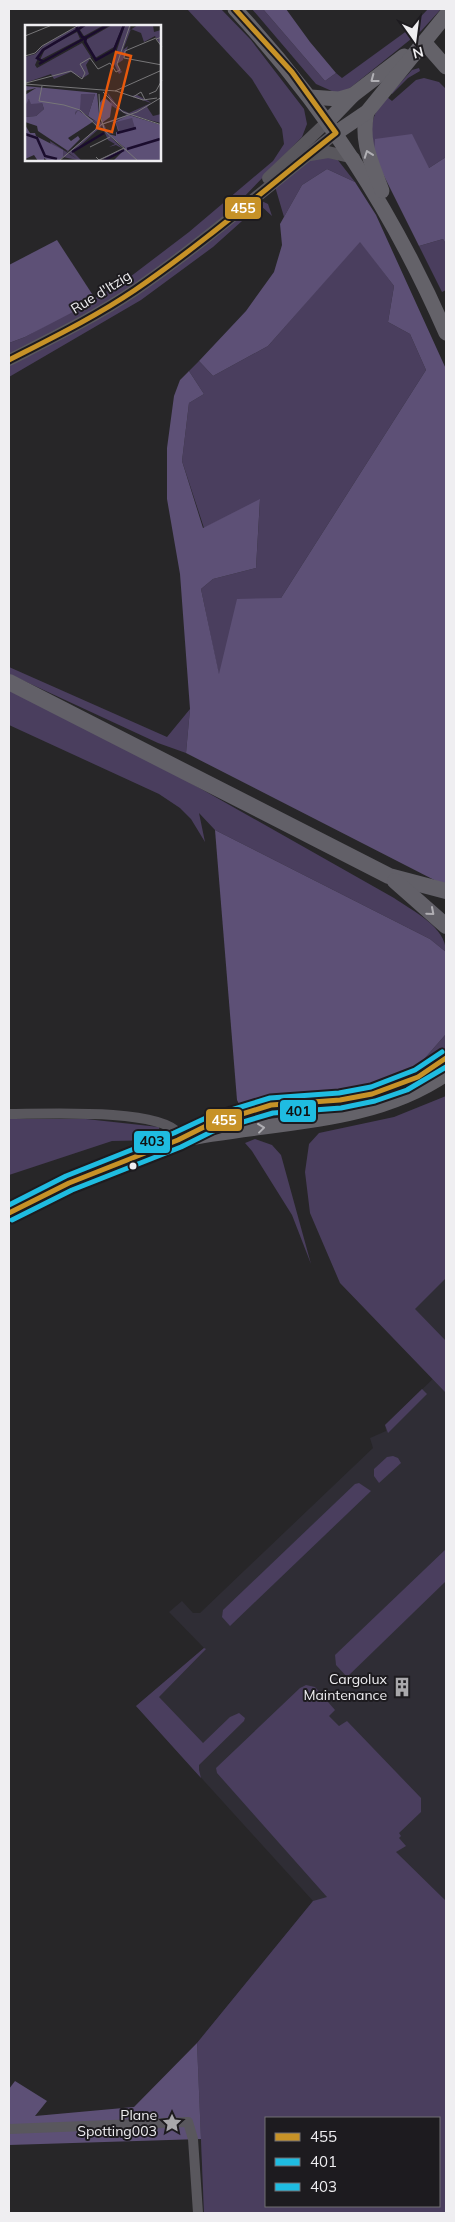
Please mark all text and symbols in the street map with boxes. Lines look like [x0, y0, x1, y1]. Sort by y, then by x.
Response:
north arrow [390, 15, 440, 65]
inset map [25, 25, 161, 161]
text: N [411, 43, 425, 63]
one-way arrow [370, 73, 380, 82]
one-way arrow [364, 150, 374, 159]
line badge: 455 [224, 196, 262, 220]
text: 455 [230, 199, 256, 217]
street label: Rue d'Itzig [67, 266, 135, 318]
one-way arrow [426, 907, 435, 916]
line badge: 401 [279, 1099, 317, 1123]
text: 401 [285, 1102, 311, 1120]
line badge: 455 [205, 1108, 243, 1132]
text: 455 [211, 1111, 237, 1129]
one-way arrow [256, 1123, 265, 1133]
line badge: 403 [133, 1130, 171, 1154]
text: 403 [139, 1132, 165, 1150]
unlabelled marker [128, 1161, 138, 1171]
place label: Cargolux Maintenance [303, 1670, 388, 1704]
building icon: Cargolux Maintenance [391, 1676, 413, 1698]
place label: Plane Spotting003 [77, 2106, 157, 2140]
place icon: Plane Spotting003 [161, 2112, 183, 2134]
legend [265, 2117, 440, 2207]
text: 455 [310, 2127, 337, 2146]
text: 401 [310, 2152, 337, 2171]
text: 403 [310, 2177, 337, 2196]

